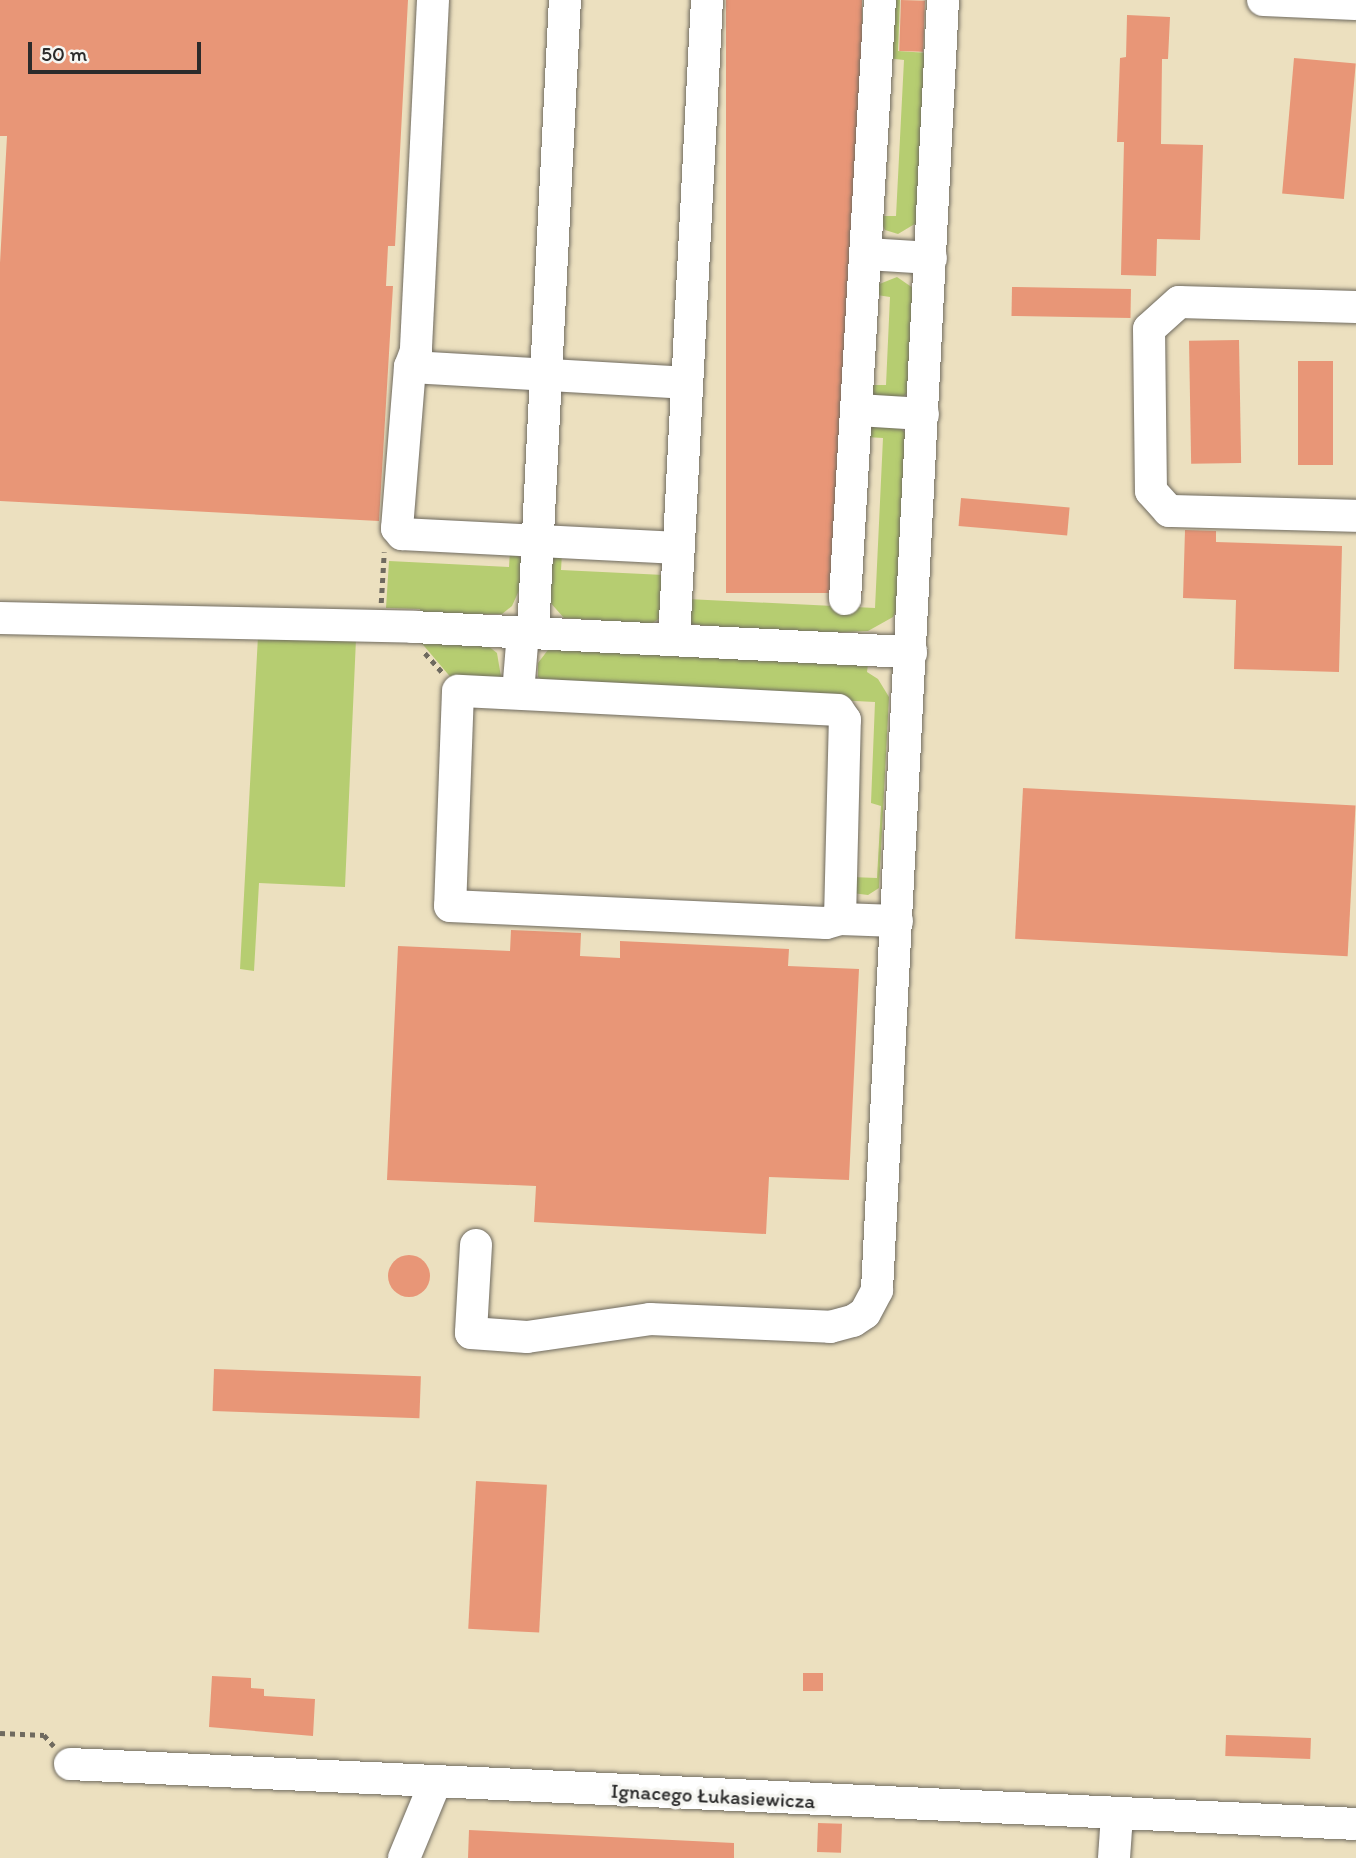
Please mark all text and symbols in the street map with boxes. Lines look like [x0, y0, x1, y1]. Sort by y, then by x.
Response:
scale bar [32, 28, 205, 72]
text: 50 m [41, 41, 87, 66]
street label: Ignacego Łukasiewicza [610, 1778, 816, 1814]

